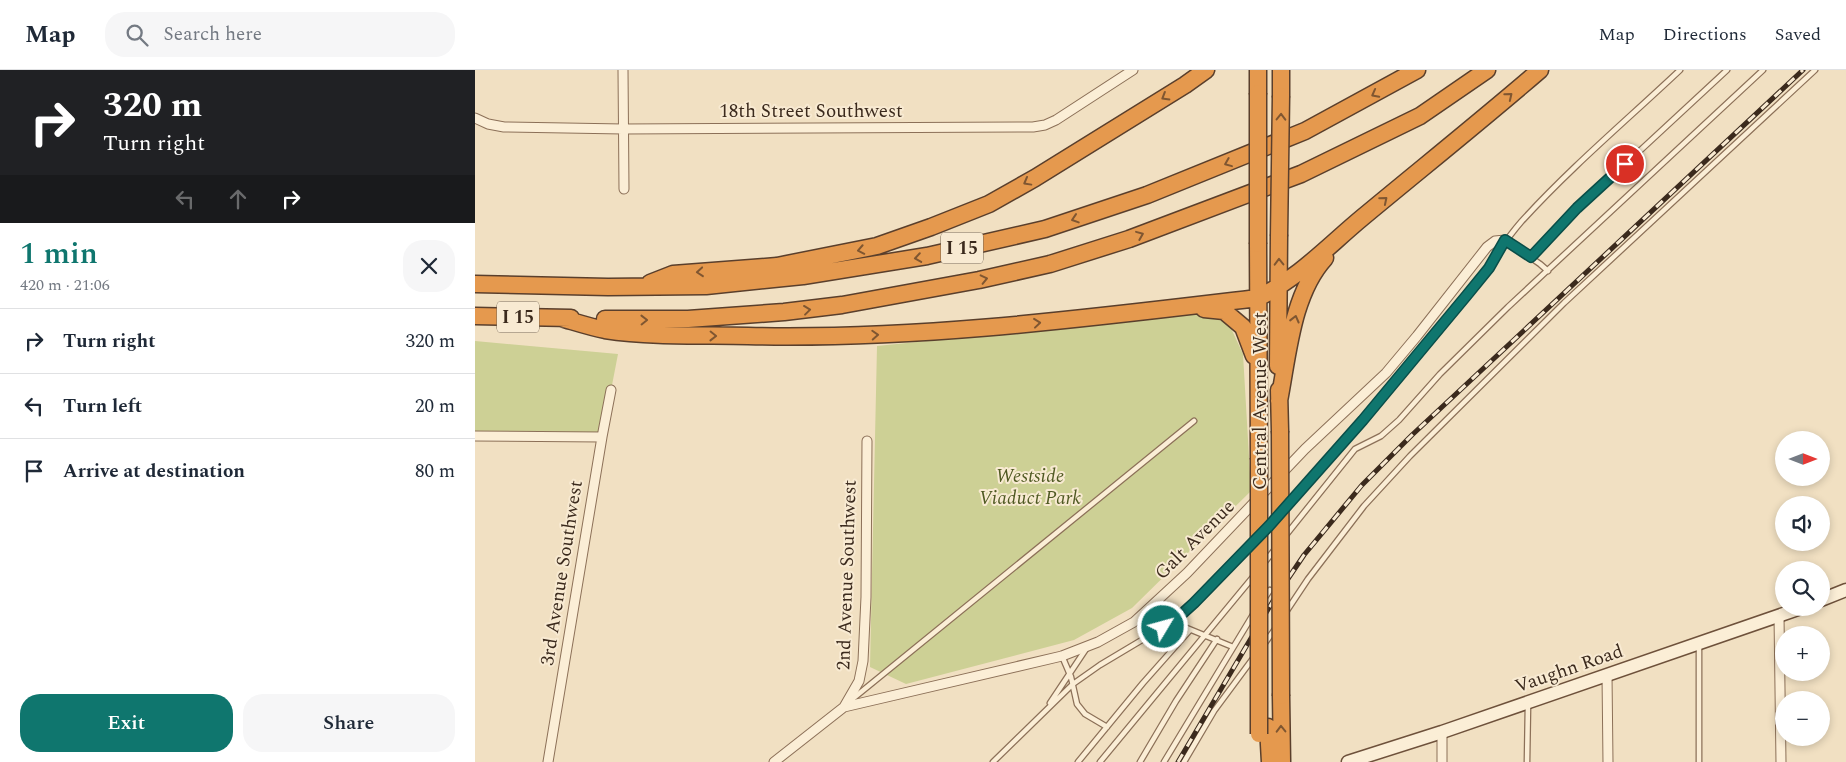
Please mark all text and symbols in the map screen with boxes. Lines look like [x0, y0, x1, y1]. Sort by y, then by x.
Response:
search box [105, 12, 455, 57]
text: Map [25, 17, 75, 53]
text: Search here [163, 20, 262, 49]
icon: search [123, 21, 151, 49]
text: Map [1599, 21, 1635, 48]
text: Directions [1663, 21, 1747, 48]
text: Saved [1775, 21, 1821, 48]
text: 320 m [103, 79, 202, 132]
one-way arrow [1371, 88, 1380, 98]
icon: right [20, 90, 85, 155]
one-way arrow [1162, 91, 1171, 101]
one-way arrow [1503, 94, 1512, 102]
street label: 18th Street Southwest [719, 97, 903, 126]
one-way arrow [1276, 113, 1286, 121]
text: Turn right [103, 127, 205, 160]
pin [1604, 143, 1646, 185]
icon: arrive [1611, 150, 1639, 178]
one-way arrow [1224, 157, 1233, 168]
one-way arrow [1023, 176, 1032, 186]
icon: left [171, 185, 199, 213]
icon: ahead [224, 185, 252, 213]
icon: right [277, 185, 305, 213]
one-way arrow [1378, 197, 1387, 205]
one-way arrow [1072, 213, 1080, 223]
one-way arrow [1135, 230, 1144, 241]
text: 1 min [20, 231, 98, 277]
road number: I 15 [941, 232, 983, 264]
button: close [403, 240, 455, 292]
one-way arrow [856, 244, 865, 254]
one-way arrow [913, 252, 921, 263]
one-way arrow [1274, 257, 1284, 265]
one-way arrow [696, 266, 704, 277]
text: 420 m · 21:06 [20, 273, 110, 297]
one-way arrow [979, 274, 988, 285]
road number: I 15 [497, 302, 539, 332]
one-way arrow [803, 305, 811, 316]
street label: Central Avenue West [1246, 312, 1275, 490]
one-way arrow [641, 315, 649, 325]
one-way arrow [1290, 316, 1300, 324]
one-way arrow [1033, 318, 1041, 329]
icon: right [20, 327, 48, 355]
text: Turn right [63, 327, 156, 356]
text: 320 m [405, 327, 455, 356]
one-way arrow [871, 330, 879, 341]
one-way arrow [709, 331, 717, 341]
icon: left [20, 392, 48, 420]
text: Turn left [63, 392, 142, 421]
text: 20 m [415, 392, 455, 421]
north arrow [1775, 431, 1830, 486]
map controls [1775, 431, 1830, 746]
icon: arrive [20, 457, 48, 485]
text: Arrive at destination [63, 457, 245, 486]
text: 80 m [415, 457, 455, 486]
park label: Westside Viaduct Park [979, 462, 1081, 513]
street label: 3rd Avenue Southwest [533, 478, 591, 668]
street label: 2nd Avenue Southwest [829, 479, 865, 671]
street label: Galt Avenue [1148, 493, 1242, 587]
button: sound [1775, 496, 1830, 551]
button: search [1775, 561, 1830, 616]
position arrow [1136, 600, 1188, 652]
button: + [1775, 626, 1830, 681]
street label: Vaughn Road [1511, 637, 1627, 701]
button: − [1775, 691, 1830, 746]
button: Exit [20, 694, 233, 752]
button: Share [243, 694, 455, 752]
one-way arrow [1276, 725, 1286, 732]

